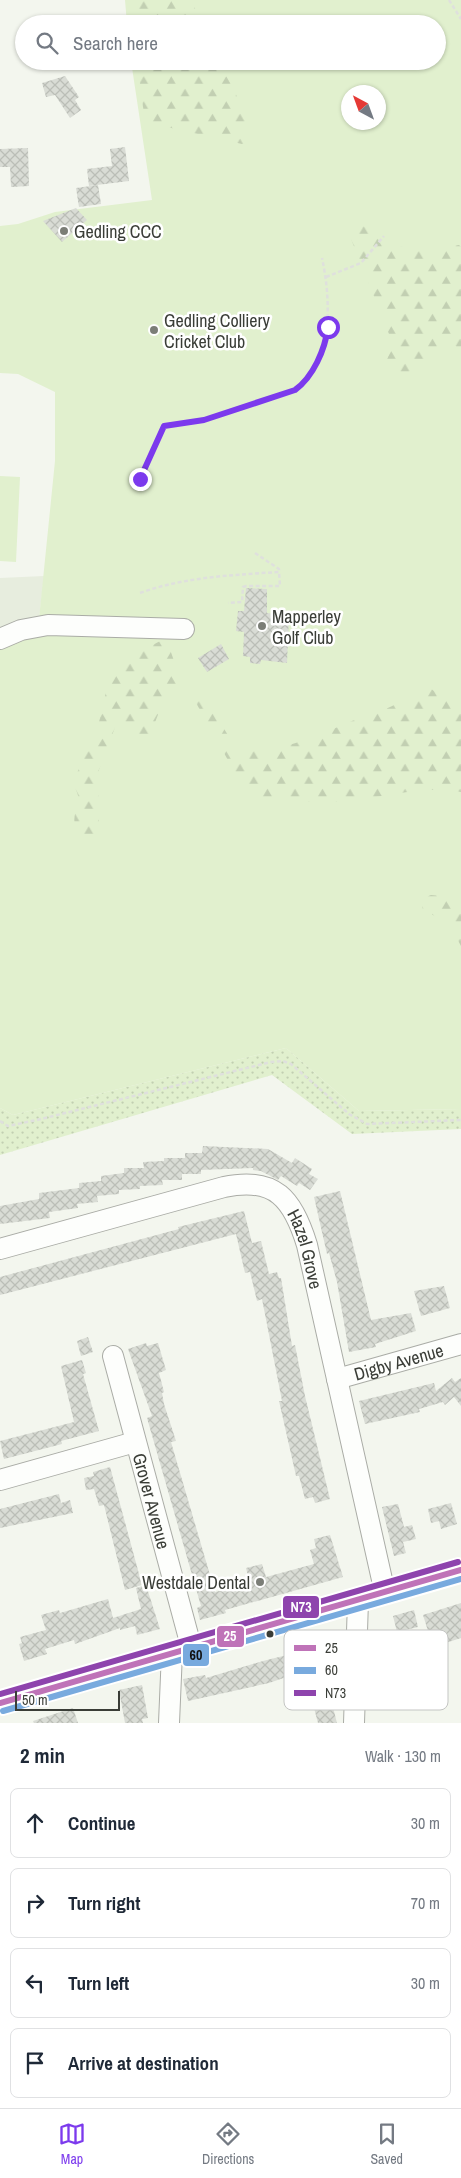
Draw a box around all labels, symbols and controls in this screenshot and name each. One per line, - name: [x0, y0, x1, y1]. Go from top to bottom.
- search box: [15, 15, 446, 70]
- icon: search: [33, 29, 61, 57]
- text: Search here: [73, 30, 158, 56]
- north arrow: [341, 85, 386, 130]
- place label: Gedling CCC: [74, 219, 162, 244]
- marker: Gedling CCC: [58, 225, 70, 237]
- place label: Gedling Colliery Cricket Club: [164, 308, 270, 354]
- route start: [317, 316, 340, 339]
- marker: Gedling Colliery Cricket Club: [148, 324, 160, 336]
- route end: [129, 468, 152, 491]
- place label: Mapperley Golf Club: [272, 604, 342, 650]
- marker: Mapperley Golf Club: [256, 620, 268, 632]
- street label: Hazel Grove: [282, 1205, 329, 1291]
- street label: Digby Avenue: [351, 1337, 446, 1386]
- street label: Grover Avenue: [127, 1450, 177, 1552]
- place label: Westdale Dental: [142, 1570, 250, 1595]
- marker: Westdale Dental: [254, 1576, 266, 1588]
- line badge: N73: [282, 1595, 320, 1619]
- text: N73: [290, 1598, 312, 1616]
- line badge: 25: [216, 1625, 245, 1648]
- text: 25: [224, 1627, 237, 1645]
- unlabelled marker: [265, 1629, 275, 1639]
- legend: [284, 1630, 448, 1710]
- text: 25: [325, 1639, 338, 1657]
- line badge: 60: [182, 1643, 210, 1667]
- text: 60: [190, 1646, 202, 1664]
- text: 60: [325, 1661, 338, 1679]
- text: N73: [325, 1684, 346, 1702]
- scale bar: [15, 1688, 120, 1711]
- text: 50 m: [22, 1691, 48, 1709]
- text: 2 min: [20, 1741, 65, 1770]
- text: Walk · 130 m: [365, 1745, 441, 1767]
- icon: ahead: [21, 1809, 49, 1837]
- text: Continue: [68, 1810, 136, 1836]
- text: 30 m: [411, 1812, 440, 1834]
- icon: right: [21, 1889, 49, 1917]
- text: Turn right: [68, 1890, 140, 1916]
- text: 70 m: [411, 1892, 440, 1914]
- icon: left: [21, 1969, 49, 1997]
- text: Turn left: [68, 1970, 129, 1996]
- text: 30 m: [411, 1972, 440, 1994]
- icon: arrive: [21, 2049, 49, 2077]
- text: Arrive at destination: [68, 2050, 219, 2076]
- tab: Map: [58, 2120, 86, 2168]
- tab: Directions: [202, 2120, 254, 2168]
- tab: Saved: [370, 2120, 403, 2168]

